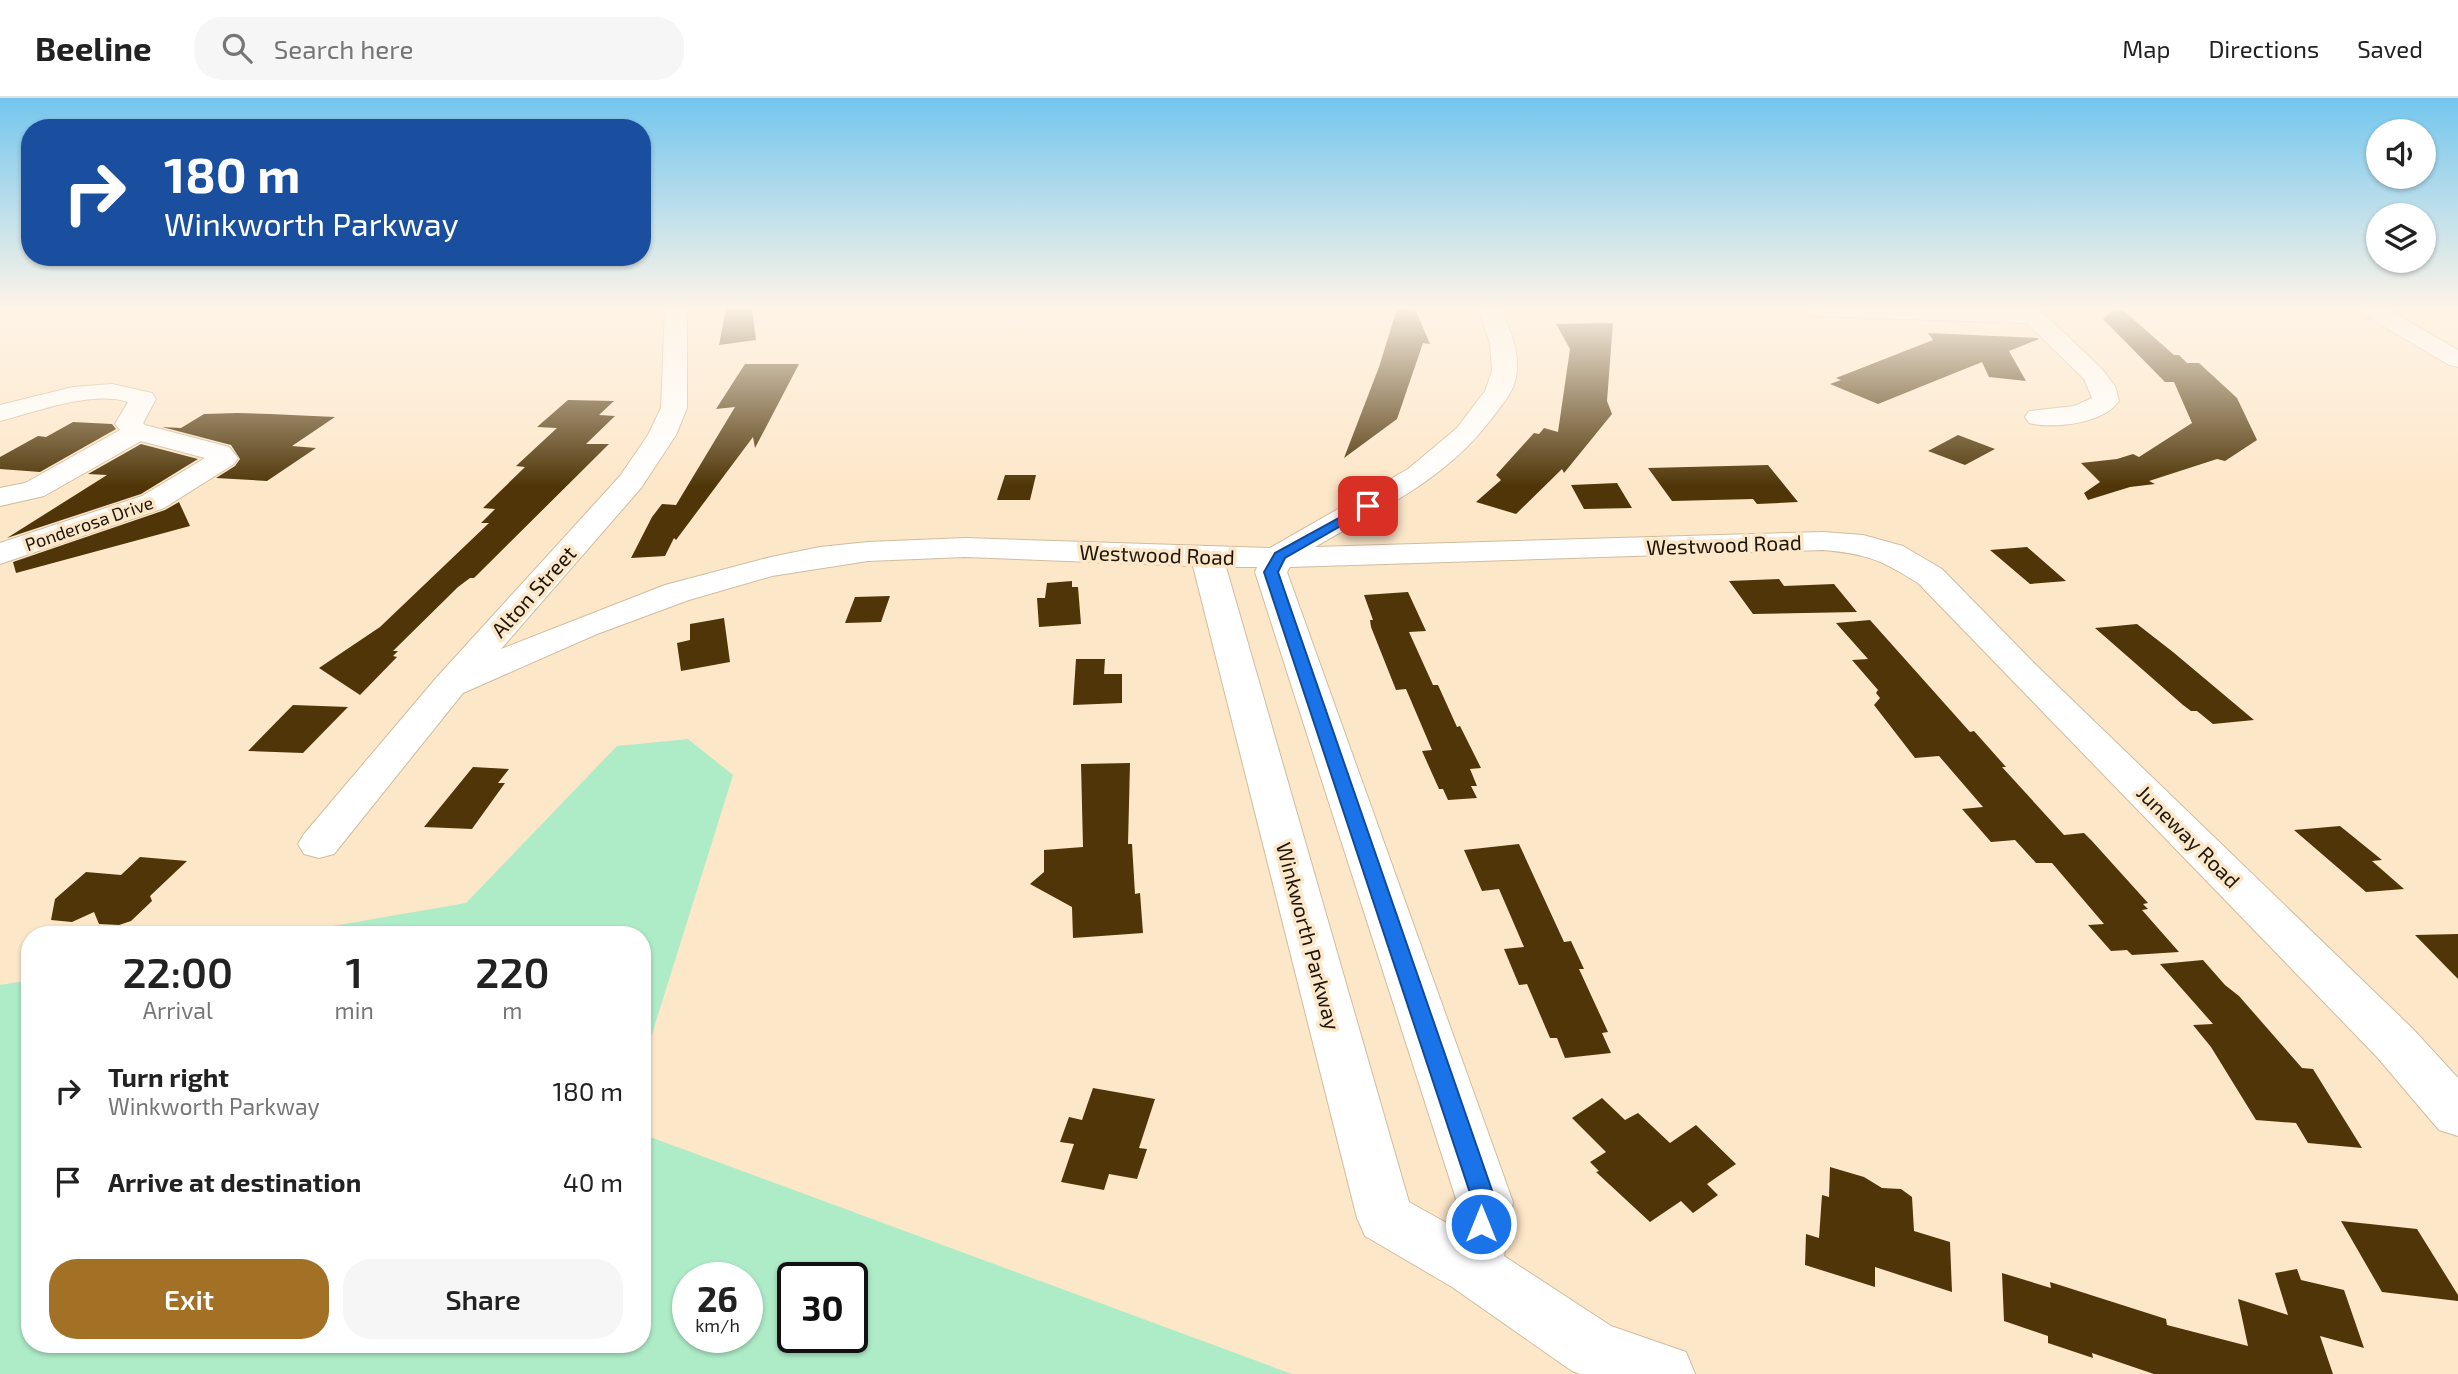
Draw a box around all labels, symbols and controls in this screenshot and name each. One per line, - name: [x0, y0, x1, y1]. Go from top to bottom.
- search box: [194, 17, 684, 80]
- text: Beeline: [35, 28, 152, 68]
- icon: search: [218, 29, 256, 67]
- text: Search here: [274, 33, 413, 64]
- text: Map: [2122, 34, 2170, 63]
- text: Directions: [2208, 34, 2319, 63]
- text: Saved: [2357, 34, 2423, 63]
- map controls: [2366, 119, 2436, 273]
- button: sound: [2366, 119, 2436, 189]
- text: 180 m: [164, 144, 300, 203]
- icon: right: [49, 147, 140, 238]
- button: layers: [2366, 203, 2436, 273]
- text: Winkworth Parkway: [164, 204, 459, 242]
- pin: [1338, 476, 1398, 536]
- icon: arrive: [1349, 487, 1387, 525]
- street label: Ponderosa Drive: [22, 491, 156, 555]
- street label: Westwood Road: [1646, 529, 1802, 559]
- street label: Westwood Road: [1079, 539, 1235, 569]
- street label: Alton Street: [485, 540, 581, 642]
- street label: Juneway Road: [2132, 779, 2246, 893]
- street label: Winkworth Parkway: [1272, 839, 1346, 1033]
- text: 22:00: [123, 946, 233, 996]
- text: 1: [345, 946, 363, 996]
- text: 220: [475, 946, 549, 996]
- text: Arrival: [143, 996, 213, 1024]
- text: min: [335, 996, 374, 1024]
- text: m: [502, 996, 522, 1024]
- text: Turn right: [108, 1061, 229, 1092]
- icon: right: [49, 1072, 87, 1110]
- text: 180 m: [553, 1075, 623, 1106]
- text: Winkworth Parkway: [108, 1092, 320, 1120]
- icon: arrive: [49, 1163, 87, 1201]
- text: Arrive at destination: [108, 1166, 361, 1197]
- text: 40 m: [563, 1166, 623, 1197]
- position arrow: [1444, 1187, 1518, 1261]
- button: Exit: [49, 1259, 329, 1339]
- button: Share: [343, 1259, 623, 1339]
- speed limit sign: 30: [777, 1262, 868, 1353]
- text: 26: [697, 1277, 738, 1319]
- text: km/h: [695, 1314, 740, 1336]

